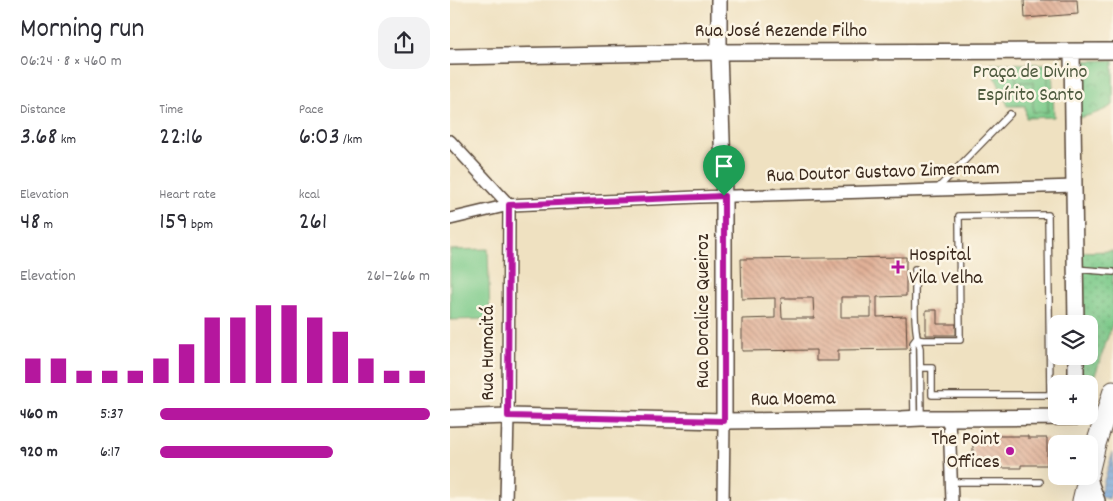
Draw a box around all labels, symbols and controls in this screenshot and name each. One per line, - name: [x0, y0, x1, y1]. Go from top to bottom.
- text: Morning run: [20, 11, 144, 51]
- button: share: [378, 17, 430, 69]
- street label: Rua José Rezende Filho: [695, 18, 867, 46]
- text: 06:24 · 8 × 460 m: [20, 50, 122, 73]
- park label: Praça de Divino Espírito Santo: [973, 59, 1087, 110]
- text: Distance: [20, 100, 66, 120]
- text: Time: [159, 100, 183, 120]
- text: Pace: [299, 100, 323, 120]
- text: 3.68: [20, 120, 58, 156]
- text: 22:16: [159, 120, 203, 156]
- text: 6:03: [299, 120, 340, 156]
- text: km: [58, 130, 76, 150]
- text: /km: [340, 130, 362, 150]
- pin: [703, 145, 745, 196]
- icon: arrive: [710, 152, 738, 180]
- street label: Rua Doutor Gustavo Zimermam: [766, 155, 1000, 191]
- text: Elevation: [20, 185, 69, 205]
- text: Heart rate: [159, 185, 216, 205]
- text: kcal: [299, 185, 320, 205]
- text: 48: [20, 205, 40, 241]
- text: 159: [159, 205, 188, 241]
- text: 261: [299, 205, 327, 241]
- text: m: [40, 215, 53, 235]
- text: bpm: [188, 215, 213, 235]
- street label: Rua Doralice Queiroz: [690, 233, 718, 388]
- place label: Hospital Vila Velha: [909, 242, 983, 293]
- marker: Hospital Vila Velha: [891, 260, 905, 274]
- text: Elevation: [20, 265, 76, 288]
- text: 261–266 m: [366, 265, 430, 288]
- street label: Rua Humaitá: [475, 305, 503, 401]
- map controls: [1048, 315, 1098, 485]
- button: layers: [1048, 315, 1098, 365]
- button: +: [1048, 375, 1098, 425]
- street label: Rua Moema: [750, 385, 836, 415]
- text: 460 m: [20, 403, 58, 426]
- text: 5:37: [100, 403, 123, 426]
- place label: The Point Offices: [931, 426, 1000, 477]
- button: −: [1048, 435, 1098, 485]
- text: 920 m: [20, 441, 58, 464]
- text: 6:17: [100, 441, 120, 464]
- marker: The Point Offices: [1004, 445, 1016, 457]

